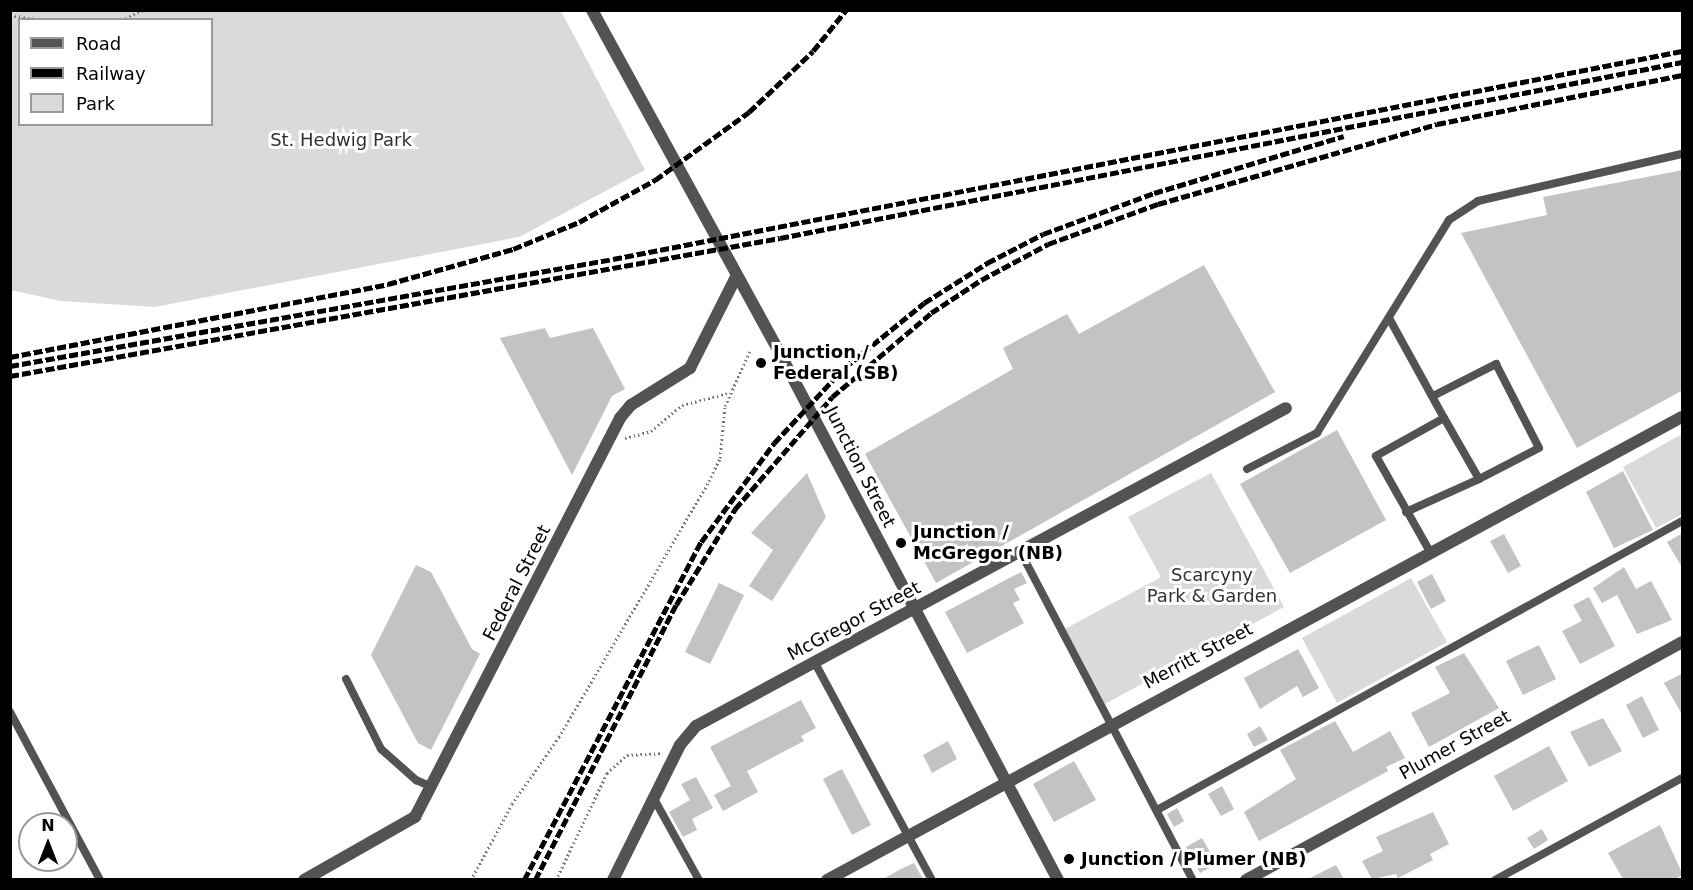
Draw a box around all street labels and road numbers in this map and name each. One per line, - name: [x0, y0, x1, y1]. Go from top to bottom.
- street label: Junction Street: [820, 403, 900, 531]
- street label: Federal Street: [479, 522, 555, 644]
- street label: McGregor Street: [784, 577, 924, 665]
- street label: Merritt Street: [1140, 618, 1256, 694]
- street label: Plumer Street: [1396, 706, 1514, 784]

